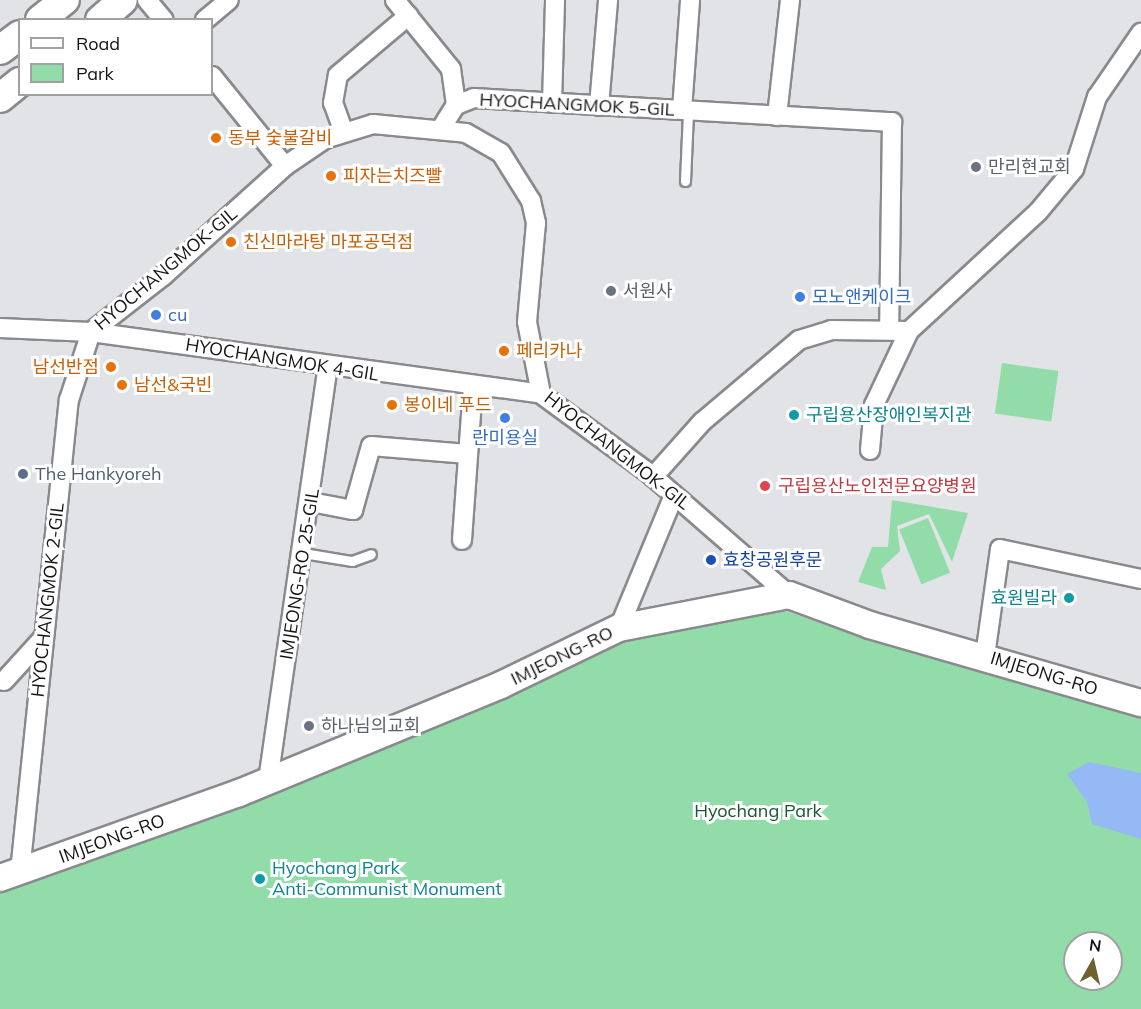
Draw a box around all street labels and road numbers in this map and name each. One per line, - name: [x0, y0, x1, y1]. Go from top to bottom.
- street label: HYOCHANGMOK 5-GIL: [479, 89, 675, 121]
- street label: HYOCHANGMOK-GIL: [90, 203, 242, 335]
- street label: HYOCHANGMOK 4-GIL: [184, 334, 380, 386]
- street label: HYOCHANGMOK-GIL: [540, 387, 694, 515]
- street label: IMJEONG-RO 25-GIL: [276, 487, 324, 661]
- street label: HYOCHANGMOK 2-GIL: [27, 502, 69, 698]
- street label: IMJEONG-RO: [507, 622, 617, 690]
- street label: IMJEONG-RO: [988, 647, 1100, 701]
- street label: IMJEONG-RO: [56, 810, 168, 868]

